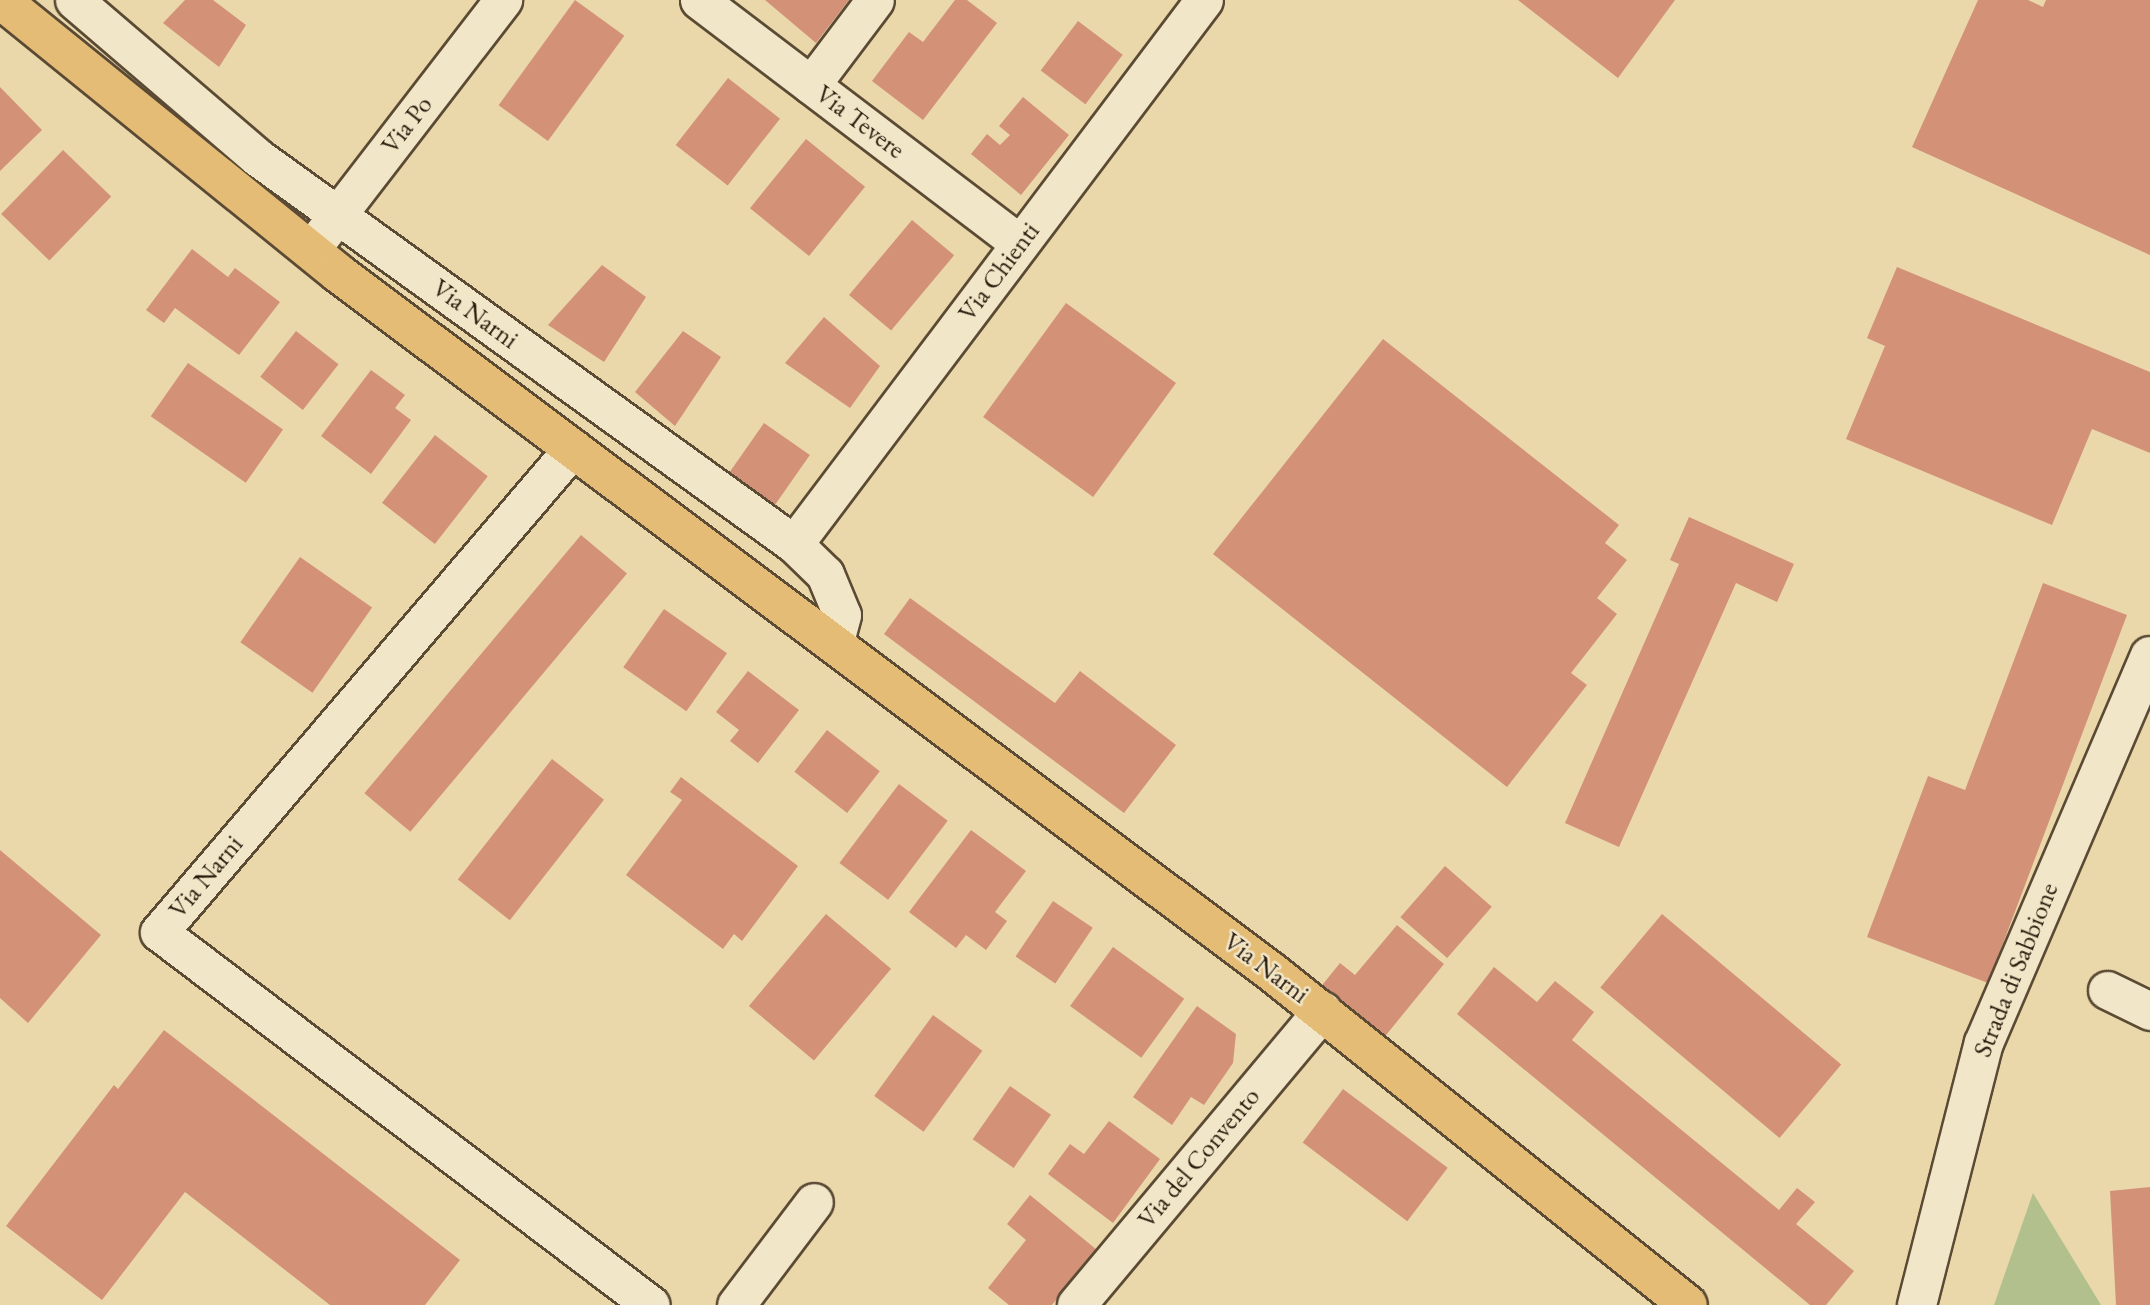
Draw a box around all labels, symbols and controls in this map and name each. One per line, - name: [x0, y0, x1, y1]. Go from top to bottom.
- street label: Via Tevere: [809, 78, 911, 166]
- street label: Via Po: [375, 90, 439, 160]
- street label: Via Chienti: [952, 216, 1046, 328]
- street label: Via Narni: [426, 272, 524, 356]
- street label: Via Narni: [162, 829, 250, 925]
- street label: Strada di Sabbione: [1967, 878, 2065, 1062]
- street label: Via Narni: [1217, 926, 1315, 1010]
- street label: Via del Convento: [1131, 1081, 1267, 1235]

